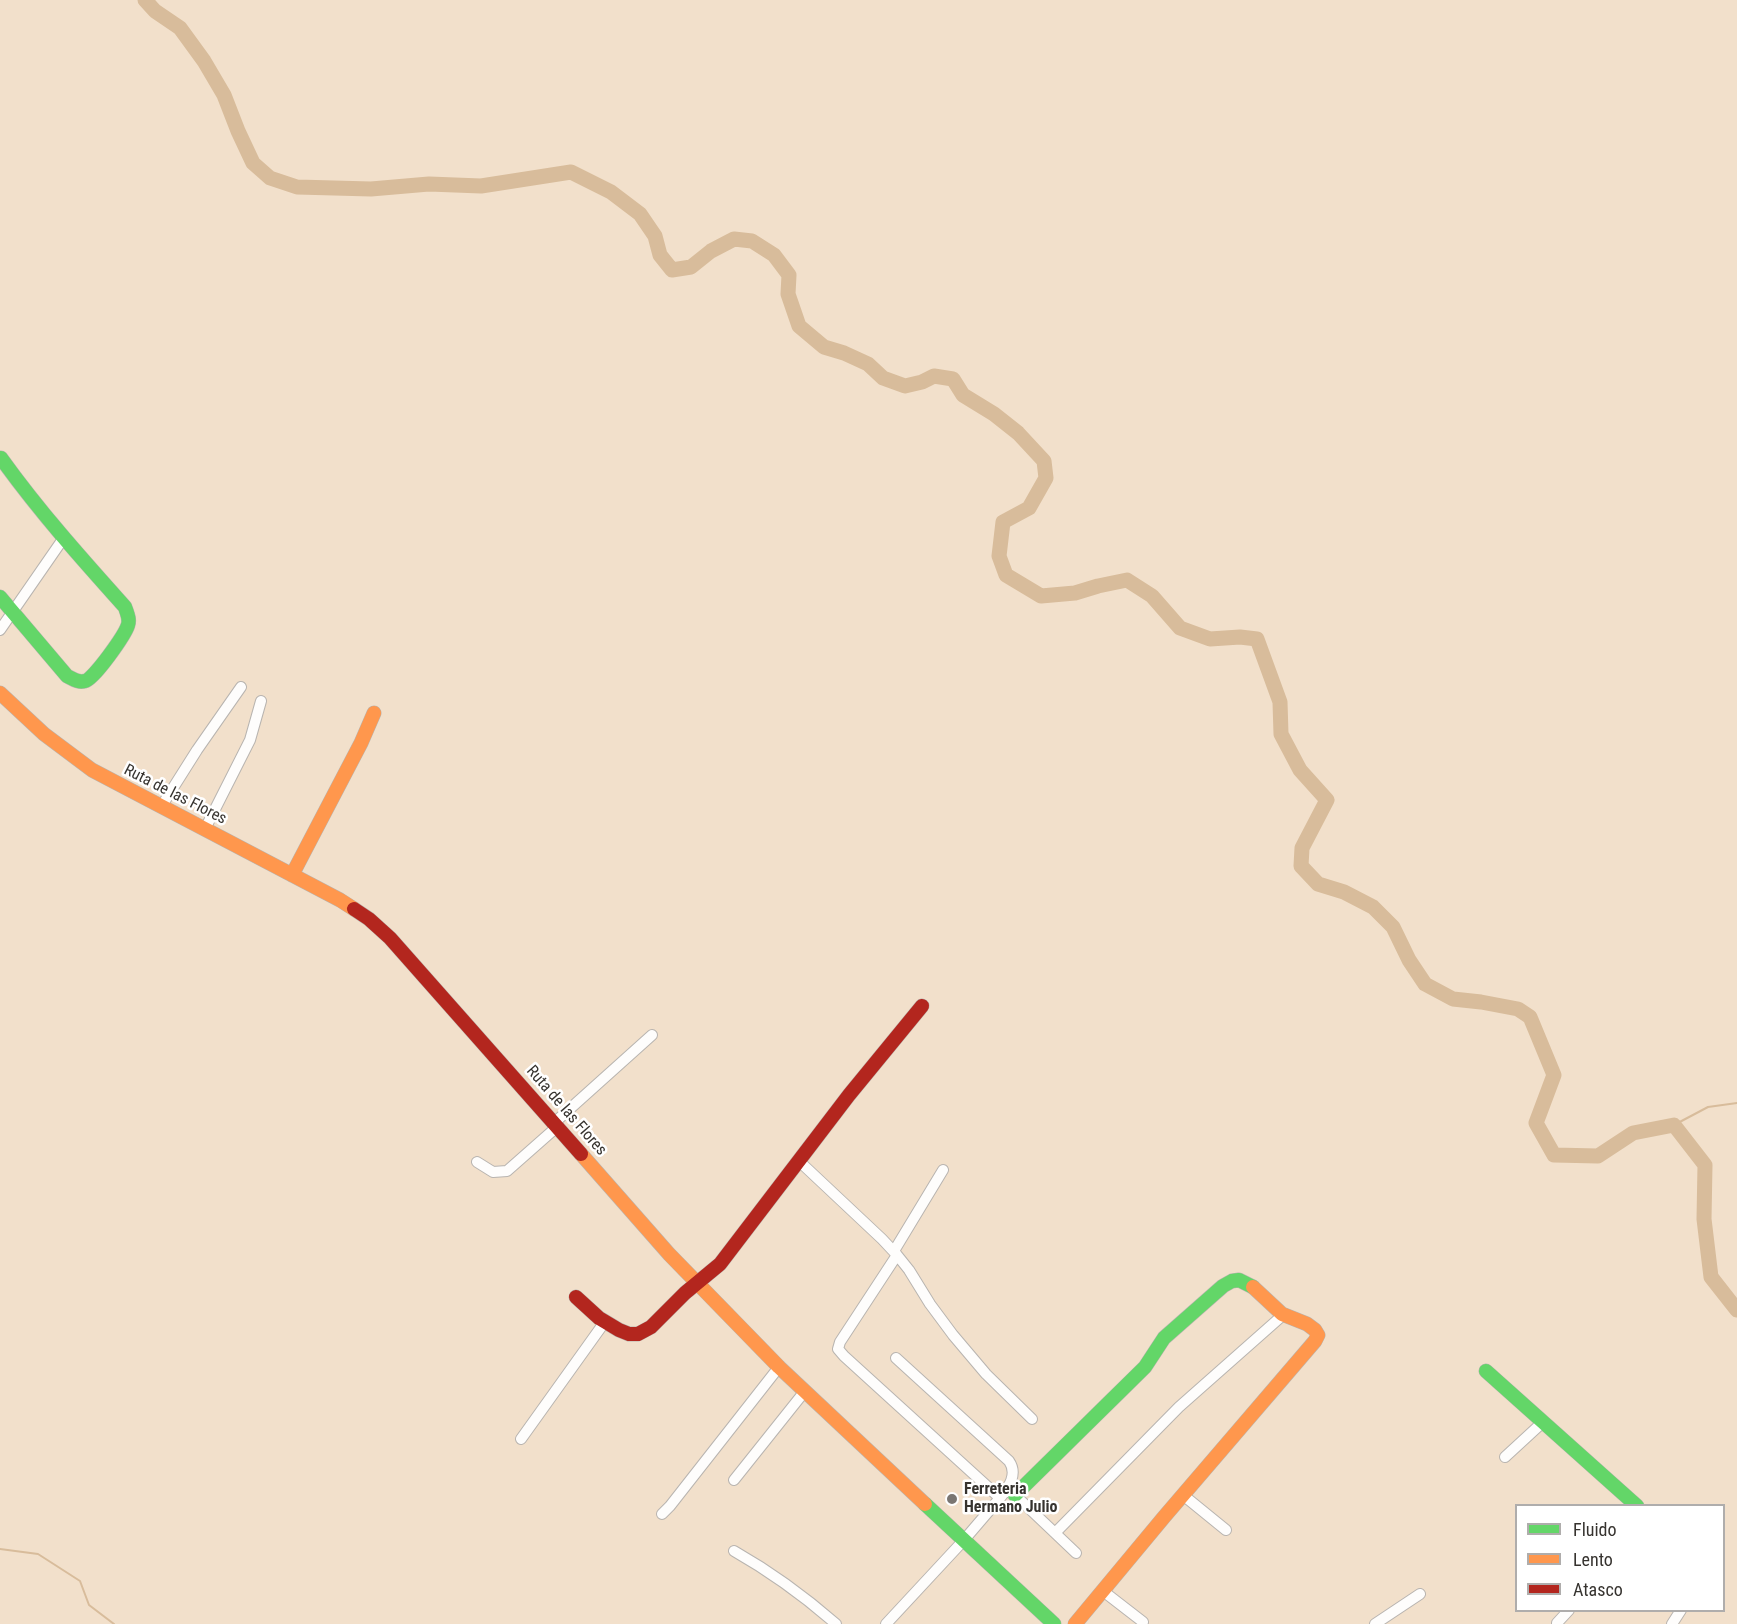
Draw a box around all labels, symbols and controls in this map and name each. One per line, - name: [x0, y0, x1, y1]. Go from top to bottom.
- street label: Ruta de las Flores: [120, 761, 230, 829]
- street label: Ruta de las Flores: [522, 1062, 610, 1160]
- place label: Ferreteria Hermano Julio: [964, 1480, 1057, 1518]
- marker: Ferreteria Hermano Julio: [945, 1492, 959, 1506]
- legend: [1515, 1504, 1725, 1612]
- text: Fluido: [1573, 1519, 1617, 1540]
- text: Lento: [1573, 1549, 1613, 1570]
- text: Atasco: [1573, 1579, 1623, 1600]

